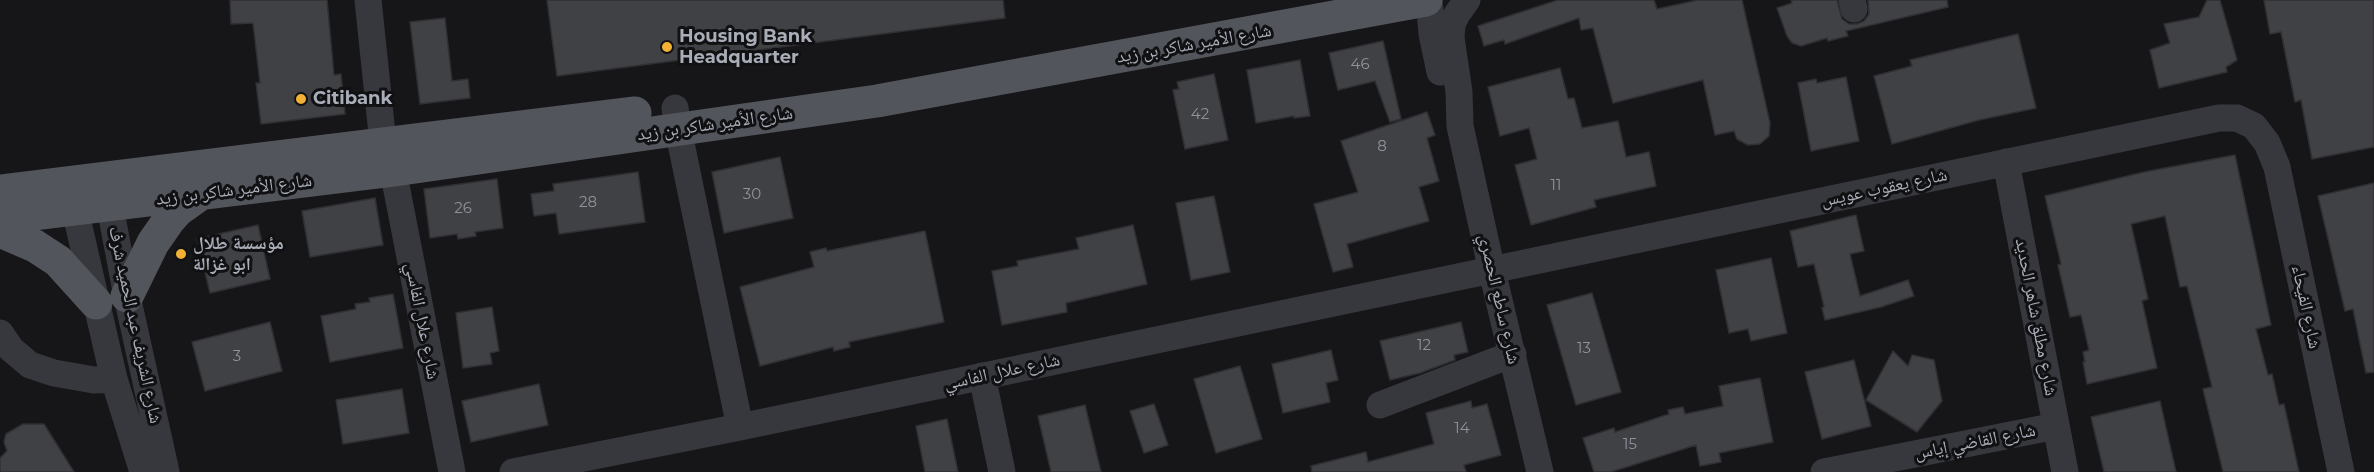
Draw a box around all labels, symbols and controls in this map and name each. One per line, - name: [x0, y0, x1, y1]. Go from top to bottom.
- street label: شارع الأمير شاكر بن زيد: [1115, 20, 1273, 68]
- place label: Housing Bank Headquarter: [679, 26, 812, 68]
- marker: Housing Bank Headquarter: [660, 40, 674, 54]
- house number: 46: [1350, 56, 1370, 74]
- place label: Citibank: [313, 88, 392, 110]
- marker: Citibank: [294, 92, 308, 106]
- street label: شارع الأمير شاكر بن زيد: [636, 102, 794, 146]
- house number: 42: [1191, 106, 1209, 124]
- house number: 8: [1377, 138, 1387, 156]
- street label: شارع يعقوب عويس: [1819, 164, 1949, 212]
- street label: شارع الأمير شاكر بن زيد: [155, 170, 313, 210]
- house number: 11: [1551, 177, 1561, 195]
- house number: 30: [743, 186, 761, 204]
- house number: 28: [579, 194, 597, 212]
- house number: 26: [454, 200, 472, 218]
- street label: شارع الشريف عبد الحميد شرف: [104, 224, 166, 426]
- street label: شارع ساطع الحصري: [1474, 232, 1524, 366]
- place label: مؤسسة طلال ابو غزالة: [193, 233, 284, 276]
- street label: شارع مطلق شاهر الحديد: [2010, 236, 2062, 398]
- marker: مؤسسة طلال ابو غزالة: [174, 247, 188, 261]
- street label: شارع علال الفاسي: [400, 261, 444, 381]
- street label: شارع الفيحاء: [2287, 263, 2325, 351]
- house number: 12: [1417, 337, 1431, 355]
- house number: 13: [1577, 340, 1591, 358]
- house number: 3: [233, 348, 241, 366]
- street label: شارع علال الفاسي: [942, 349, 1062, 395]
- house number: 14: [1454, 420, 1470, 438]
- street label: شارع القاضي إياس: [1913, 420, 2037, 464]
- house number: 15: [1623, 436, 1637, 454]

